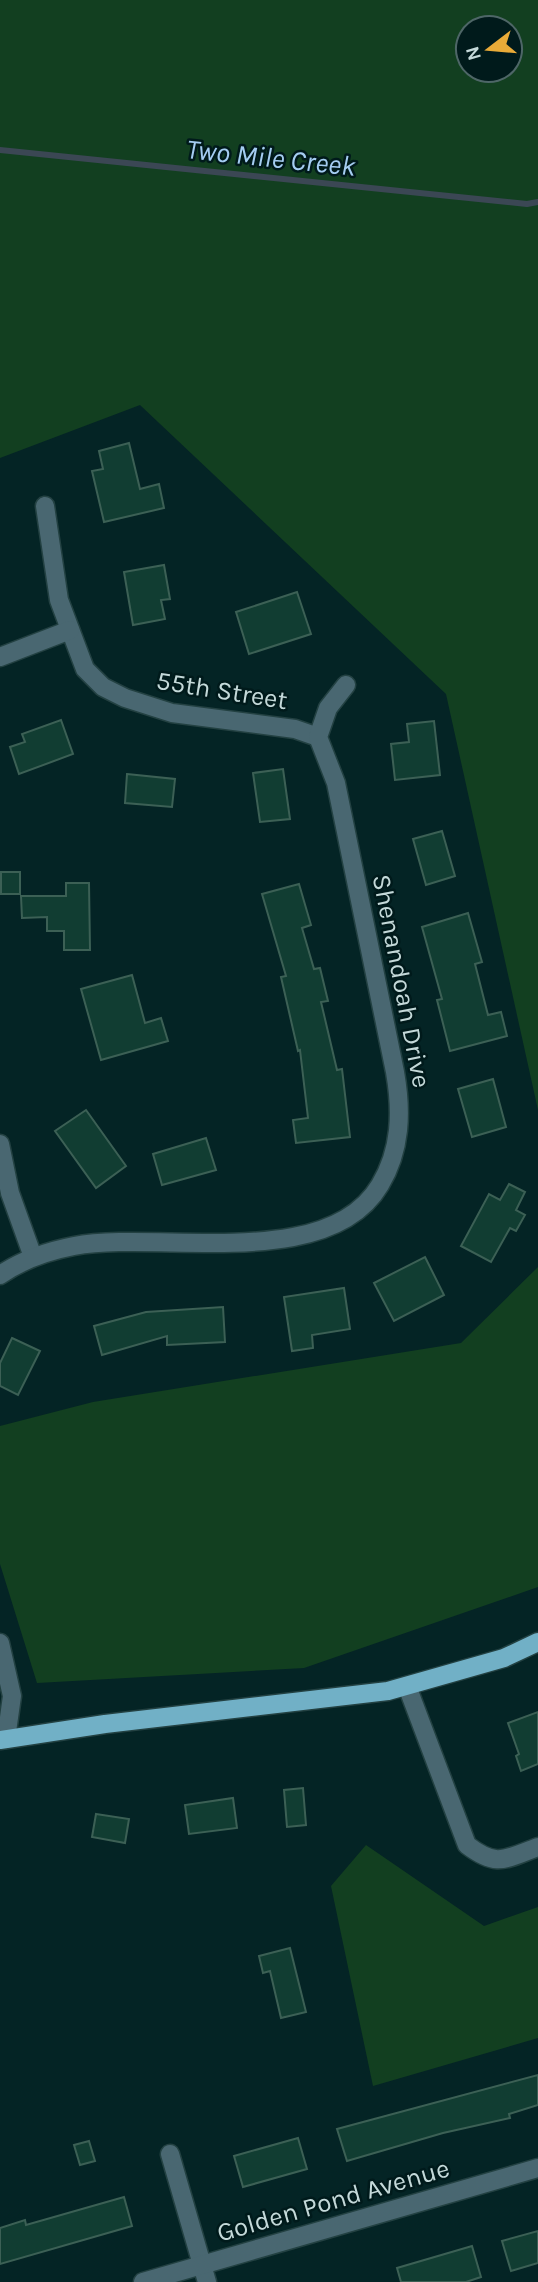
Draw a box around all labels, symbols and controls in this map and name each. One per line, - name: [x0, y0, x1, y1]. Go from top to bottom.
- north arrow: [454, 14, 524, 84]
- text: N: [461, 44, 486, 63]
- water label: Two Mile Creek: [185, 132, 358, 183]
- street label: 55th Street: [154, 665, 290, 716]
- street label: Shenandoah Drive: [366, 872, 437, 1091]
- street label: Golden Pond Avenue: [213, 2152, 453, 2248]

